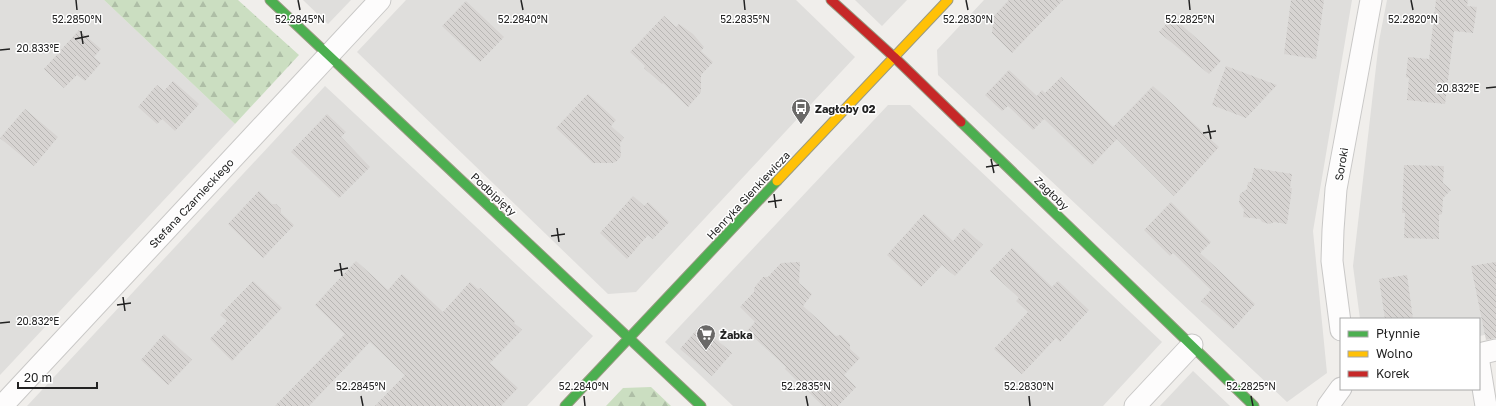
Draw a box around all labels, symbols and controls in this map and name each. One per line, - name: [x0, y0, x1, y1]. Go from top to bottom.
- text: 52.2850°N: [52, 13, 102, 25]
- text: 52.2845°N: [275, 13, 325, 25]
- text: 52.2840°N: [498, 13, 548, 25]
- text: 52.2835°N: [720, 13, 770, 25]
- text: 52.2830°N: [943, 13, 993, 25]
- text: 52.2825°N: [1165, 13, 1215, 25]
- text: 52.2820°N: [1388, 13, 1438, 25]
- text: 20.833°E: [17, 42, 59, 54]
- text: 20.832°E: [1437, 82, 1479, 94]
- bus stop icon: Zagłoby 02: [790, 97, 812, 125]
- place label: Zagłoby 02: [815, 102, 876, 115]
- street label: Soroki: [1332, 146, 1350, 182]
- street label: Henryka Sienkiewicza: [704, 148, 792, 242]
- street label: Stefana Czarnieckiego: [146, 155, 236, 250]
- street label: Podbipięty: [469, 170, 519, 218]
- street label: Zagłoby: [1032, 174, 1072, 212]
- text: 20.832°E: [17, 315, 59, 327]
- legend: [1340, 318, 1480, 390]
- supermarket icon: Żabka: [695, 323, 717, 351]
- text: Płynnie: [1376, 326, 1420, 341]
- place label: Żabka: [720, 328, 753, 341]
- text: Wolno: [1376, 346, 1413, 361]
- scale bar: [18, 364, 97, 390]
- text: Korek: [1376, 366, 1410, 381]
- text: 20 m: [24, 370, 52, 385]
- text: 52.2845°N: [336, 380, 386, 392]
- text: 52.2840°N: [559, 380, 609, 392]
- text: 52.2835°N: [781, 380, 831, 392]
- text: 52.2830°N: [1004, 380, 1054, 392]
- text: 52.2825°N: [1226, 380, 1276, 392]

